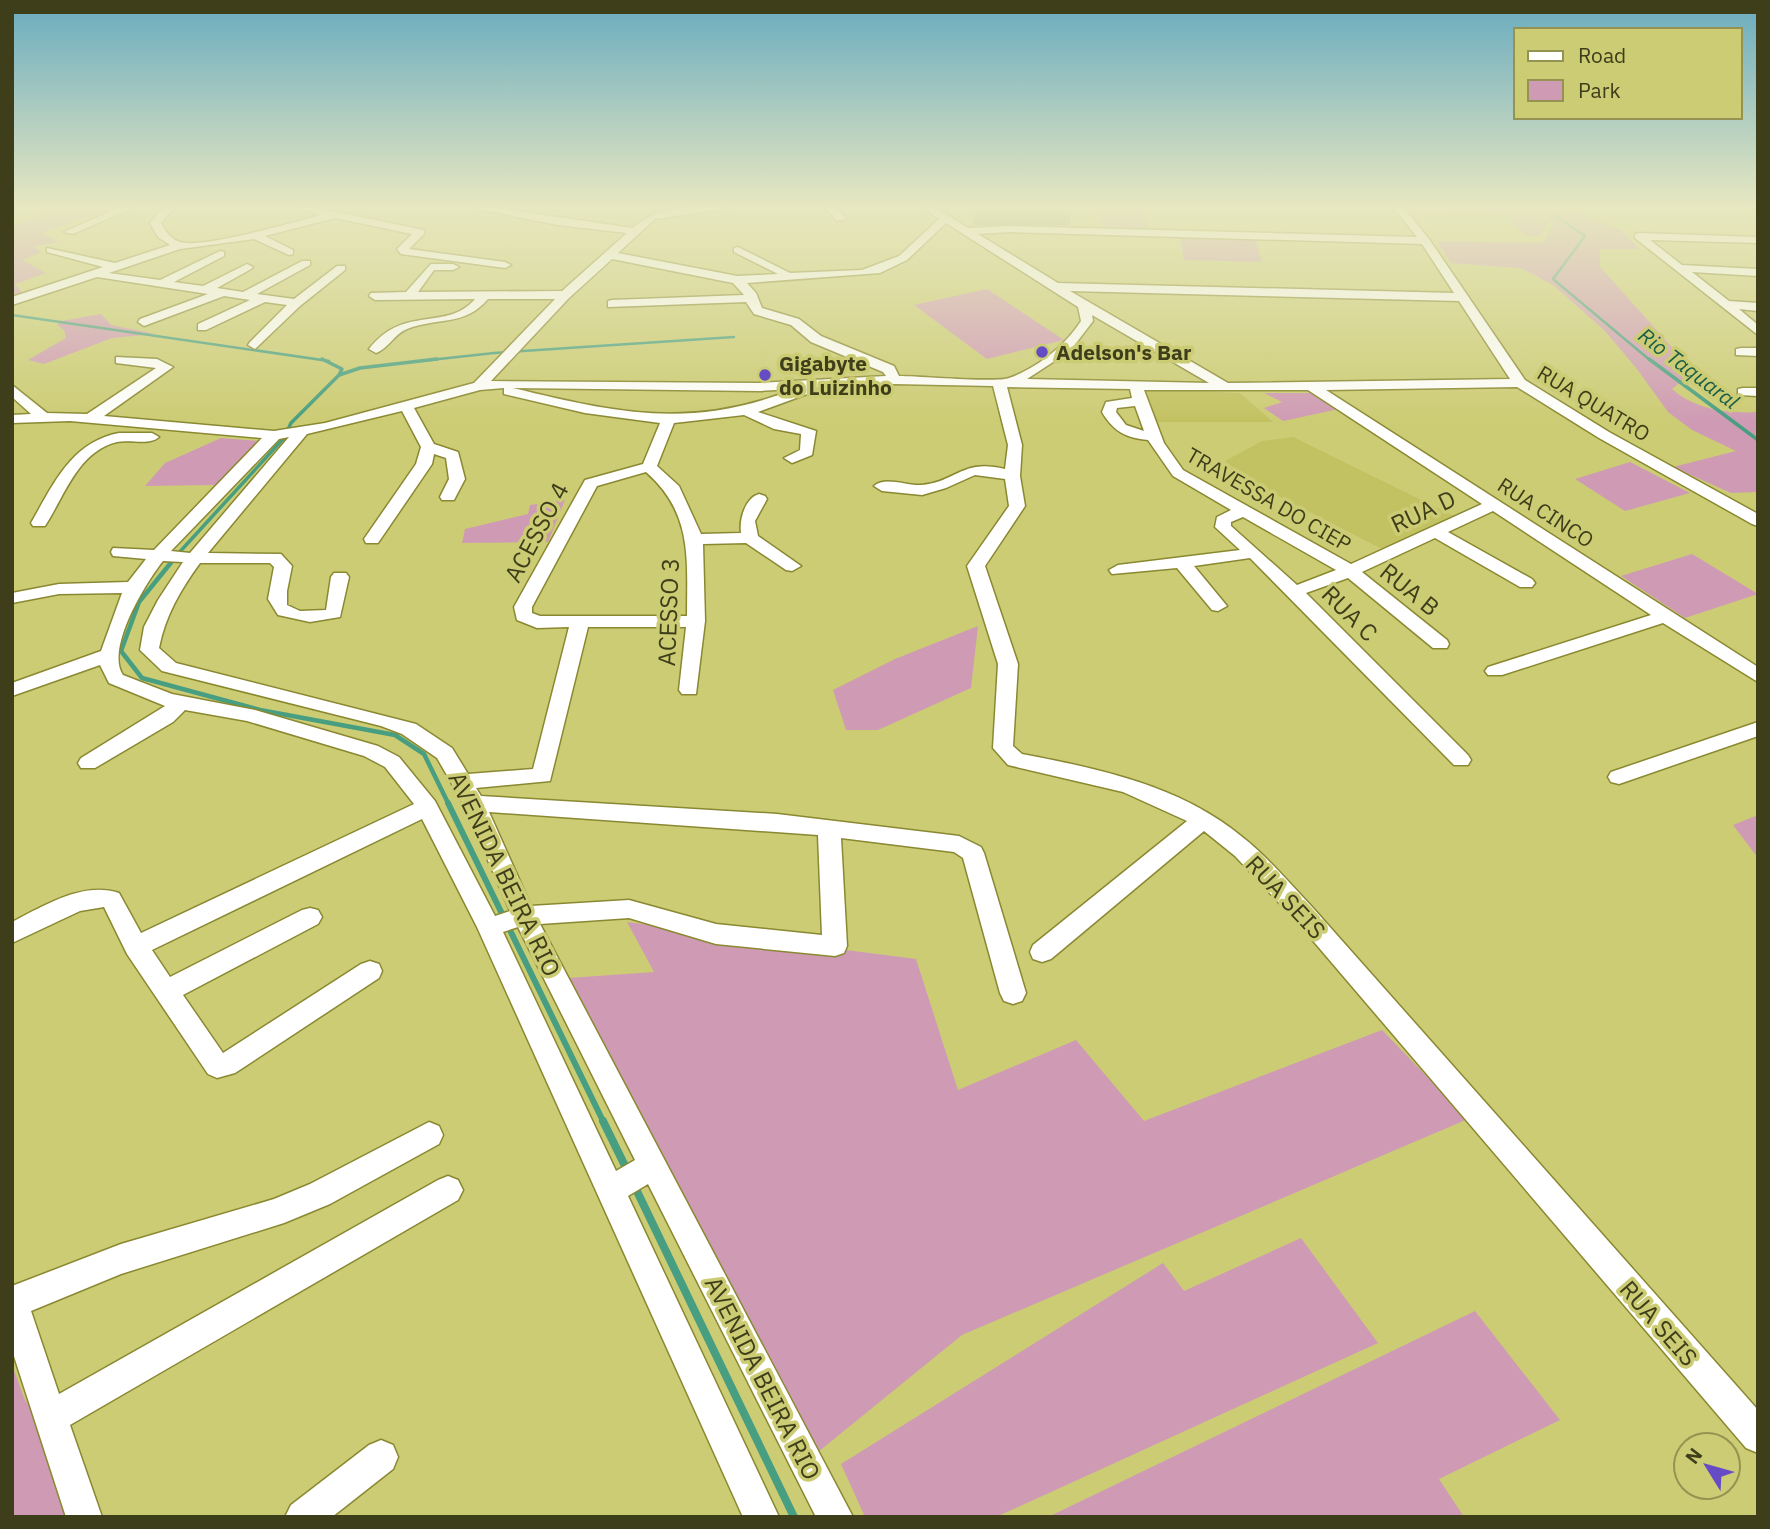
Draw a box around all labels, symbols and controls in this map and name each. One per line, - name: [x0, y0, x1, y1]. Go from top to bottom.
- legend: [1514, 28, 1742, 119]
- text: Road: [1578, 41, 1626, 69]
- text: Park: [1578, 76, 1621, 104]
- water label: Rio Taquaral: [1633, 321, 1745, 415]
- place label: Adelson's Bar: [1056, 338, 1192, 366]
- marker: Adelson's Bar: [1034, 344, 1050, 360]
- place label: Gigabyte do Luizinho: [779, 349, 892, 401]
- street label: RUA QUATRO: [1533, 358, 1655, 448]
- marker: Gigabyte do Luizinho: [757, 367, 773, 383]
- street label: TRAVESSA DO CIEP: [1181, 440, 1357, 558]
- street label: RUA CINCO: [1492, 470, 1600, 554]
- street label: ACESSO 4: [496, 477, 576, 587]
- street label: RUA D: [1385, 482, 1461, 540]
- street label: RUA B: [1374, 555, 1446, 623]
- street label: ACESSO 3: [650, 557, 686, 667]
- street label: RUA C: [1315, 578, 1385, 648]
- street label: AVENIDA BEIRA RIO: [442, 766, 568, 982]
- street label: RUA SEIS: [1239, 848, 1333, 946]
- street label: AVENIDA BEIRA RIO: [698, 1271, 828, 1485]
- street label: RUA SEIS: [1613, 1273, 1705, 1373]
- north arrow: [1672, 1431, 1742, 1501]
- text: N: [1680, 1443, 1707, 1468]

